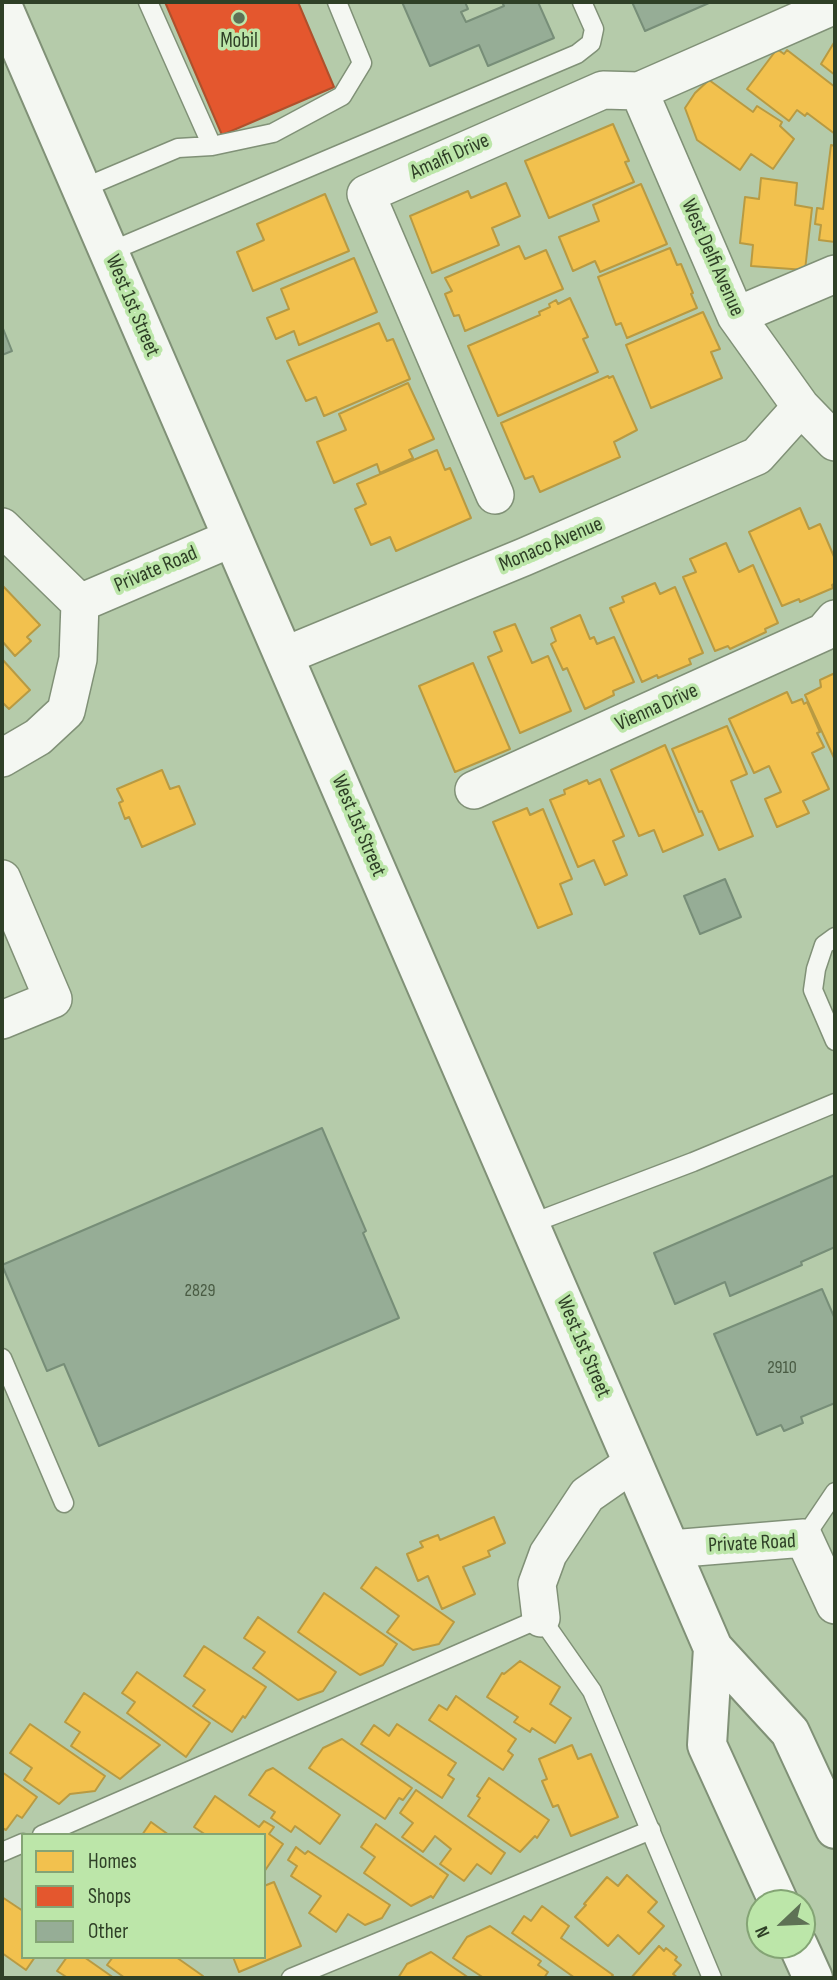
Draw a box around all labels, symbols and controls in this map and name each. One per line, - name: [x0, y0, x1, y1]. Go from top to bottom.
- marker: Mobil: [231, 10, 247, 26]
- place label: Mobil: [220, 29, 258, 55]
- street label: Amalfi Drive: [406, 128, 494, 186]
- street label: West Delfi Avenue: [675, 196, 749, 320]
- street label: West 1st Street: [99, 251, 165, 361]
- street label: Monaco Avenue: [495, 512, 607, 578]
- street label: Private Road: [111, 541, 201, 599]
- street label: Vienna Drive: [612, 679, 702, 737]
- street label: West 1st Street: [325, 771, 391, 881]
- house number: 2829: [185, 1280, 215, 1302]
- street label: West 1st Street: [550, 1292, 616, 1402]
- house number: 2910: [767, 1357, 797, 1379]
- street label: Private Road: [708, 1529, 796, 1559]
- legend: [21, 1833, 266, 1959]
- text: Homes: [88, 1849, 137, 1874]
- text: Shops: [88, 1884, 131, 1909]
- north arrow: [746, 1889, 816, 1959]
- text: Other: [88, 1919, 128, 1944]
- text: N: [750, 1922, 776, 1941]

